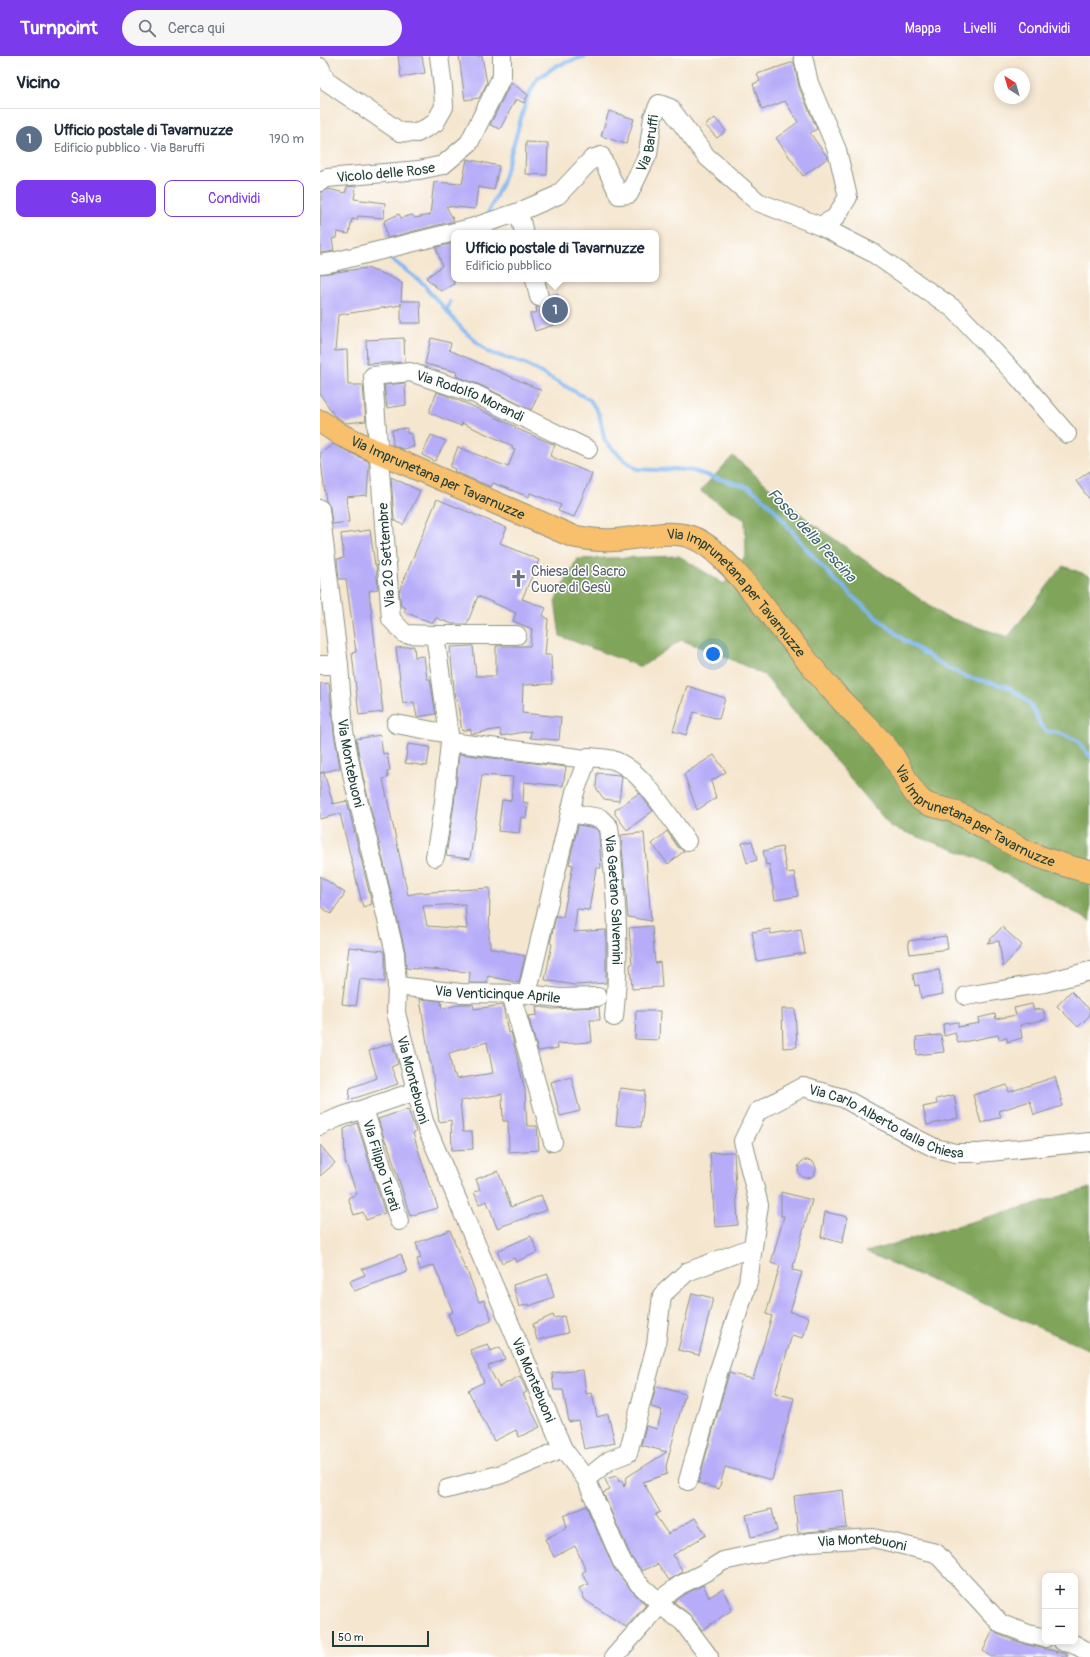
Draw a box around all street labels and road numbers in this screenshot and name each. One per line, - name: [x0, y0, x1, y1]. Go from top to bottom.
- street label: Via Baruffi: [633, 113, 662, 175]
- street label: Vicolo delle Rose: [336, 159, 437, 186]
- street label: Via Rodolfo Morandi: [414, 367, 527, 426]
- street label: Via Imprunetana per Tavarnuzze: [348, 432, 528, 524]
- street label: Via 20 Settembre: [374, 502, 399, 608]
- street label: Via Imprunetana per Tavarnuzze: [666, 526, 809, 661]
- street label: Via Montebuoni: [334, 718, 368, 810]
- street label: Via Imprunetana per Tavarnuzze: [891, 762, 1057, 871]
- street label: Via Gaetano Salvemini: [601, 834, 625, 965]
- street label: Via Venticinque Aprile: [434, 982, 561, 1007]
- street label: Via Montebuoni: [393, 1034, 432, 1127]
- street label: Via Carlo Alberto dalla Chiesa: [807, 1081, 964, 1162]
- street label: Via Filippo Turati: [359, 1118, 404, 1214]
- street label: Via Montebuoni: [508, 1335, 559, 1425]
- street label: Via Montebuoni: [817, 1530, 909, 1555]

